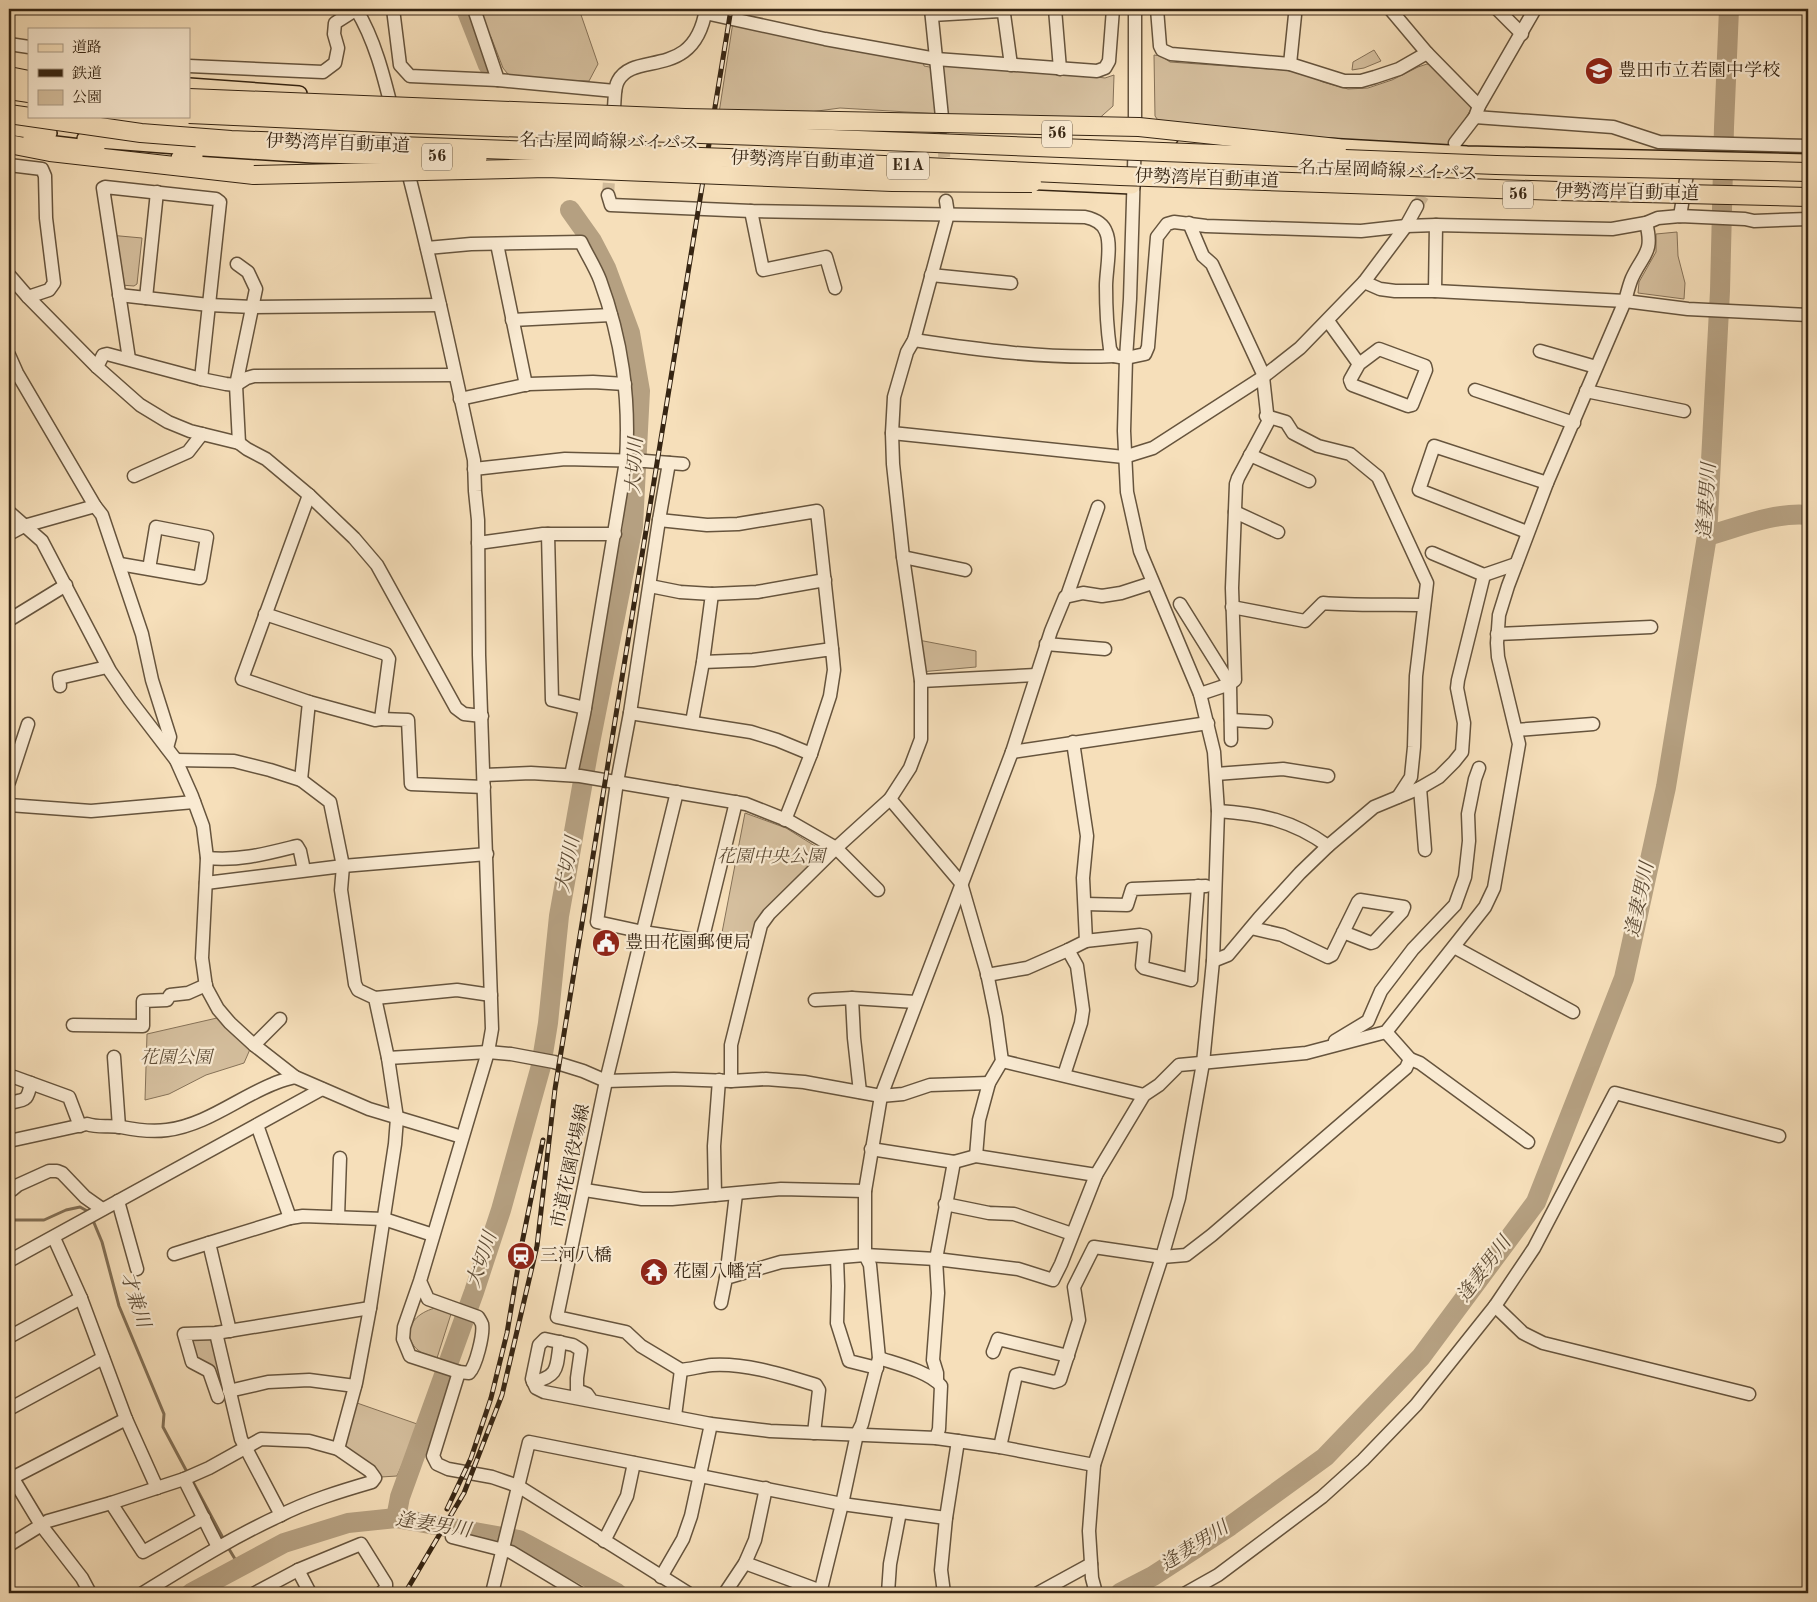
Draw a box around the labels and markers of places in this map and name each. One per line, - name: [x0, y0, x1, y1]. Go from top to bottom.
- school or university icon: 豊田市立若園中学校: [1584, 56, 1614, 86]
- place label: 豊田市立若園中学校: [1618, 60, 1780, 80]
- public building icon: 豊田花園郵便局: [591, 928, 621, 958]
- place label: 豊田花園郵便局: [625, 932, 751, 952]
- station icon: 三河八橋: [506, 1241, 536, 1271]
- place label: 三河八橋: [540, 1245, 612, 1265]
- temple icon: 花園八幡宮: [639, 1257, 669, 1287]
- place label: 花園八幡宮: [673, 1261, 763, 1281]

